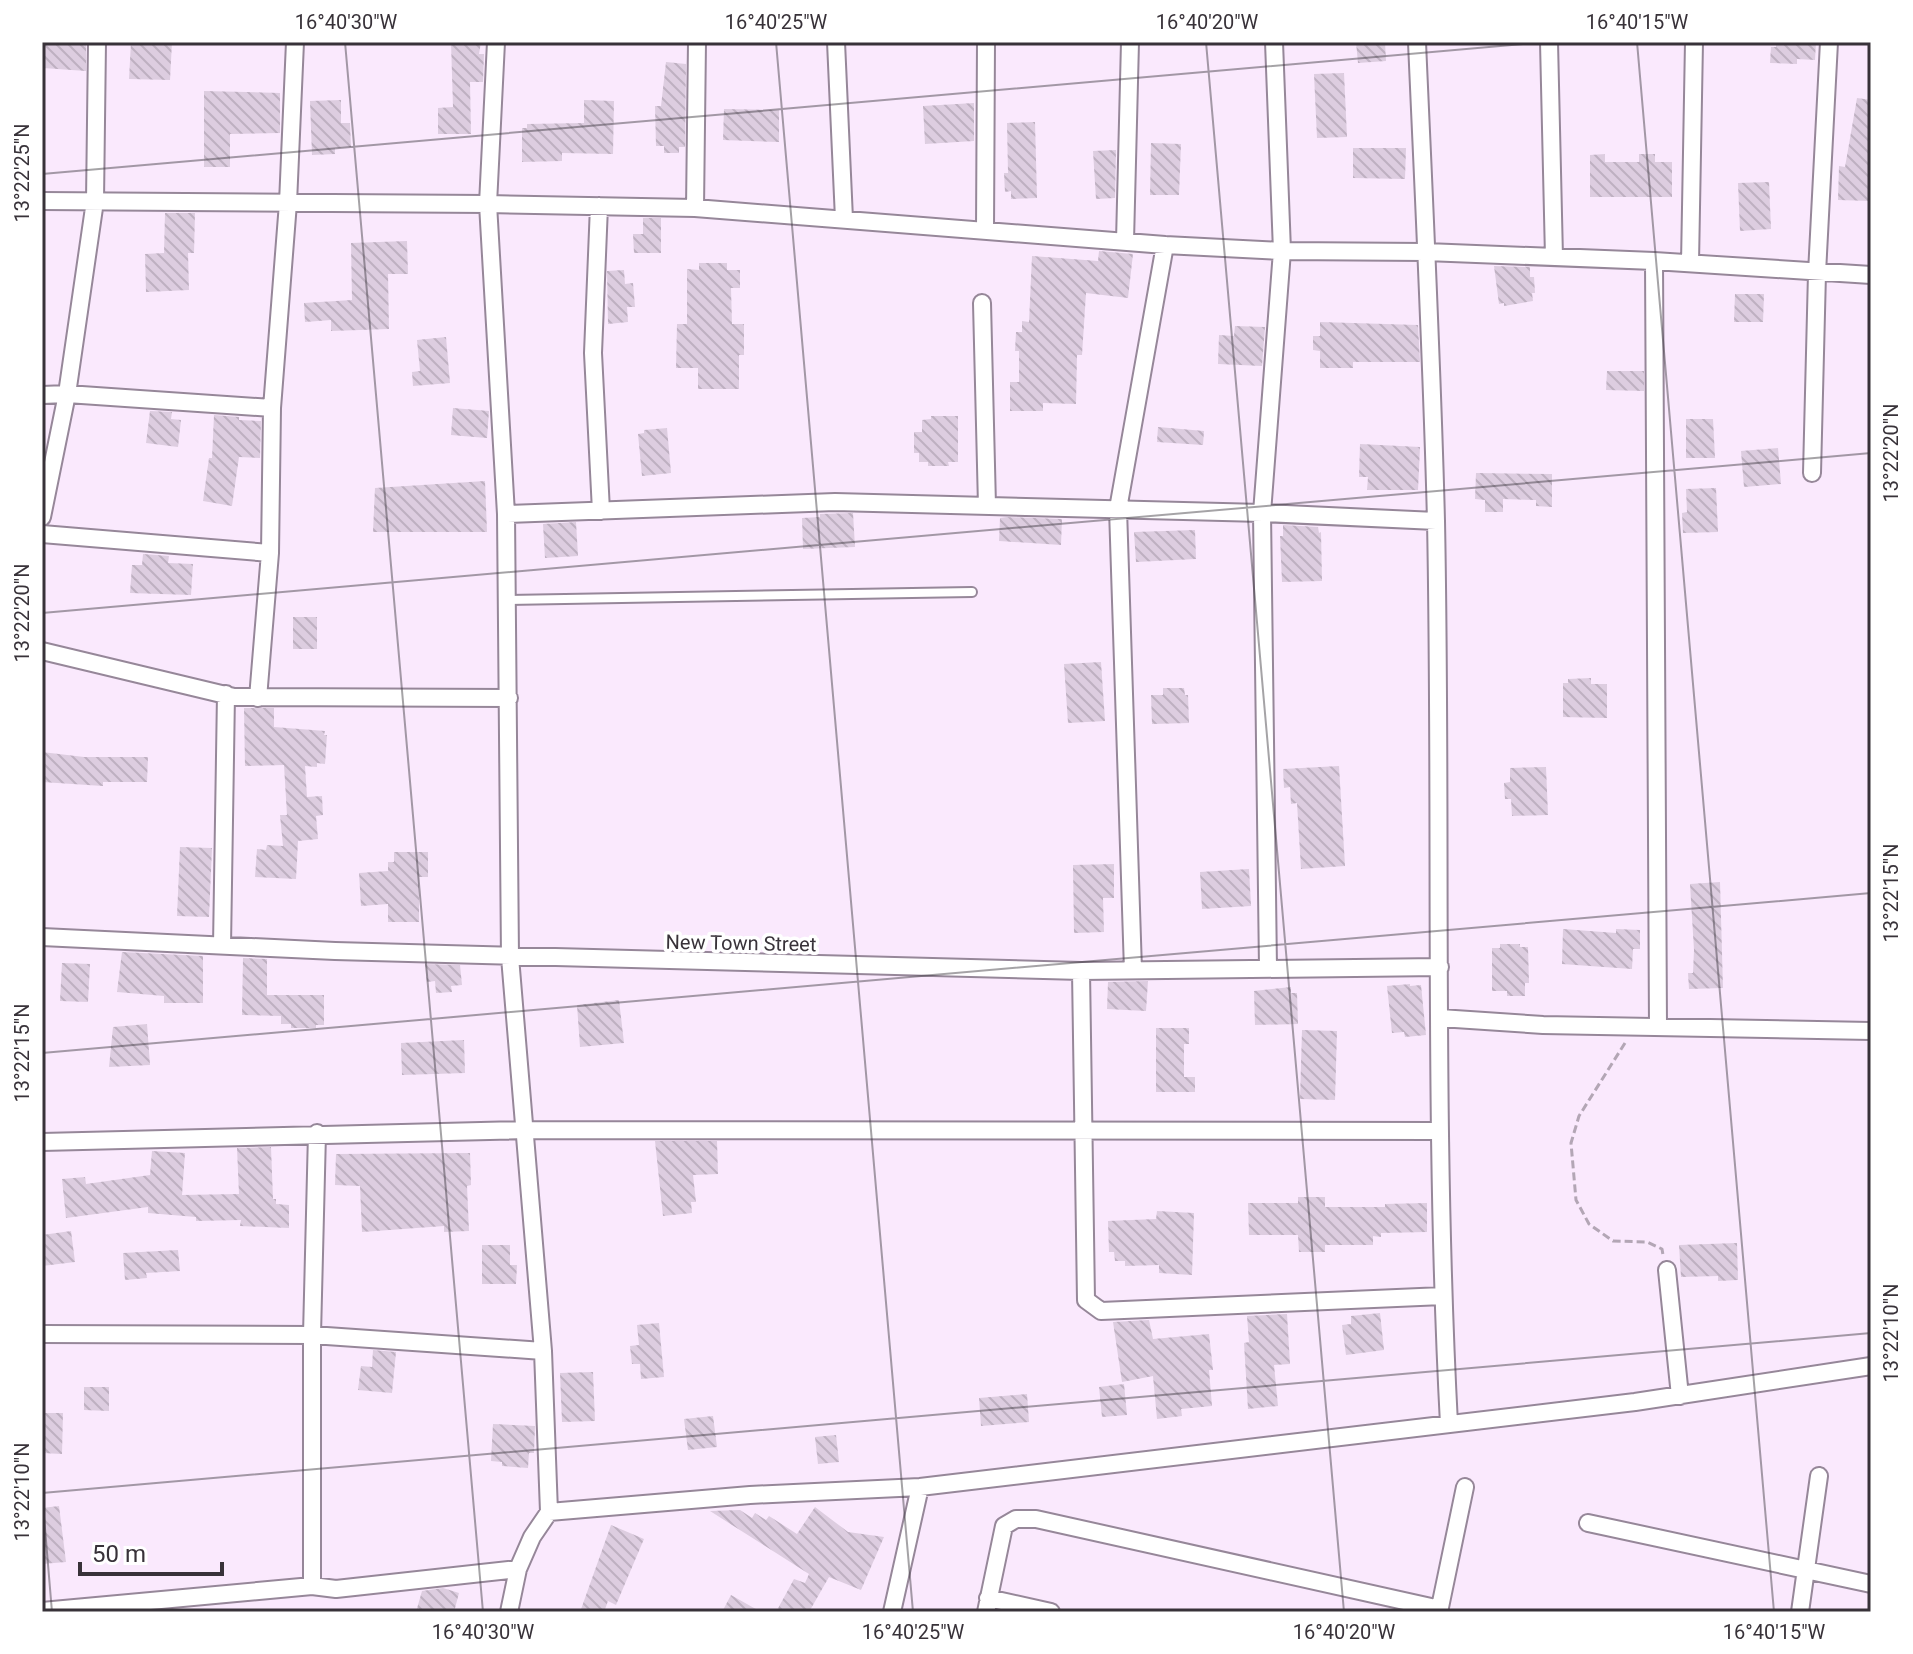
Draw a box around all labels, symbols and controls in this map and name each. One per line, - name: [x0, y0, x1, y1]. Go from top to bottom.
- text: 16°40'30"W: [295, 10, 398, 34]
- text: 16°40'25"W: [725, 10, 828, 34]
- text: 16°40'20"W: [1156, 10, 1259, 34]
- text: 16°40'15"W: [1586, 10, 1689, 34]
- text: 13°22'25"N: [10, 123, 34, 223]
- text: 13°22'20"N: [1879, 403, 1903, 503]
- text: 13°22'20"N: [10, 563, 34, 663]
- text: 13°22'15"N: [1879, 843, 1903, 943]
- street label: New Town Street: [665, 930, 817, 956]
- text: 13°22'15"N: [10, 1003, 34, 1103]
- text: 13°22'10"N: [1879, 1283, 1903, 1383]
- text: 13°22'10"N: [10, 1442, 34, 1542]
- scale bar: [80, 1526, 222, 1576]
- text: 50 m: [92, 1540, 146, 1568]
- text: 16°40'30"W: [432, 1620, 535, 1644]
- text: 16°40'25"W: [862, 1620, 965, 1644]
- text: 16°40'20"W: [1293, 1620, 1396, 1644]
- text: 16°40'15"W: [1723, 1620, 1826, 1644]

